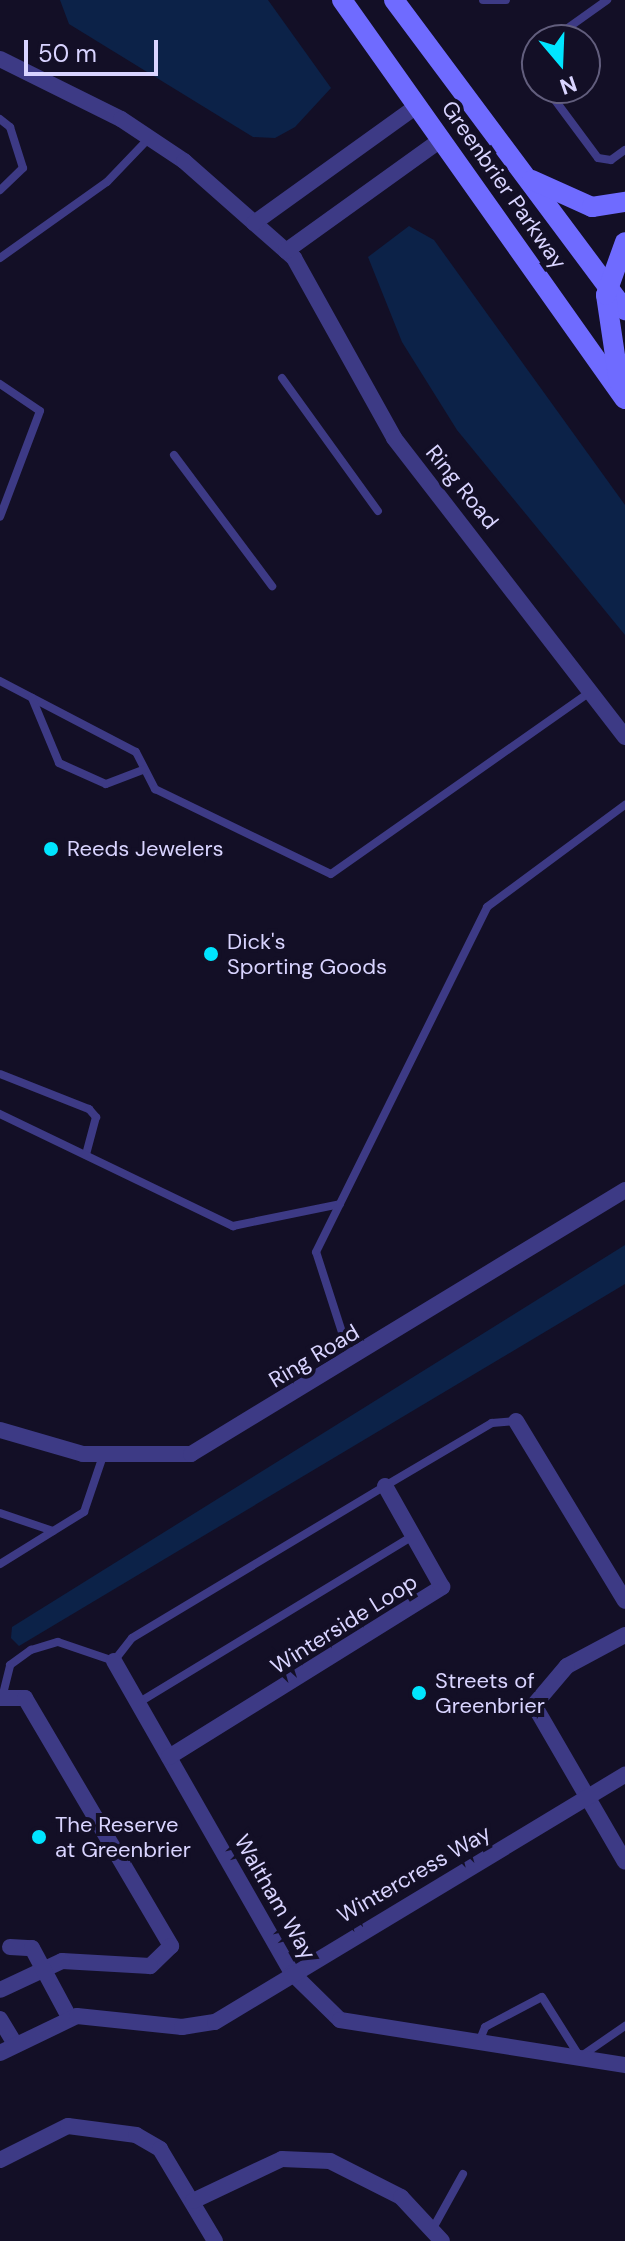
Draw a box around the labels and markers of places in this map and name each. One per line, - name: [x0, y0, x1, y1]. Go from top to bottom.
- place label: Reeds Jewelers: [67, 836, 224, 862]
- marker: Reeds Jewelers: [42, 840, 60, 858]
- place label: Dick's Sporting Goods: [227, 928, 387, 980]
- marker: Dick's Sporting Goods: [202, 945, 220, 963]
- place label: Streets of Greenbrier: [435, 1667, 545, 1718]
- marker: Streets of Greenbrier: [410, 1684, 428, 1702]
- place label: The Reserve at Greenbrier: [55, 1811, 191, 1862]
- marker: The Reserve at Greenbrier: [30, 1828, 48, 1846]

